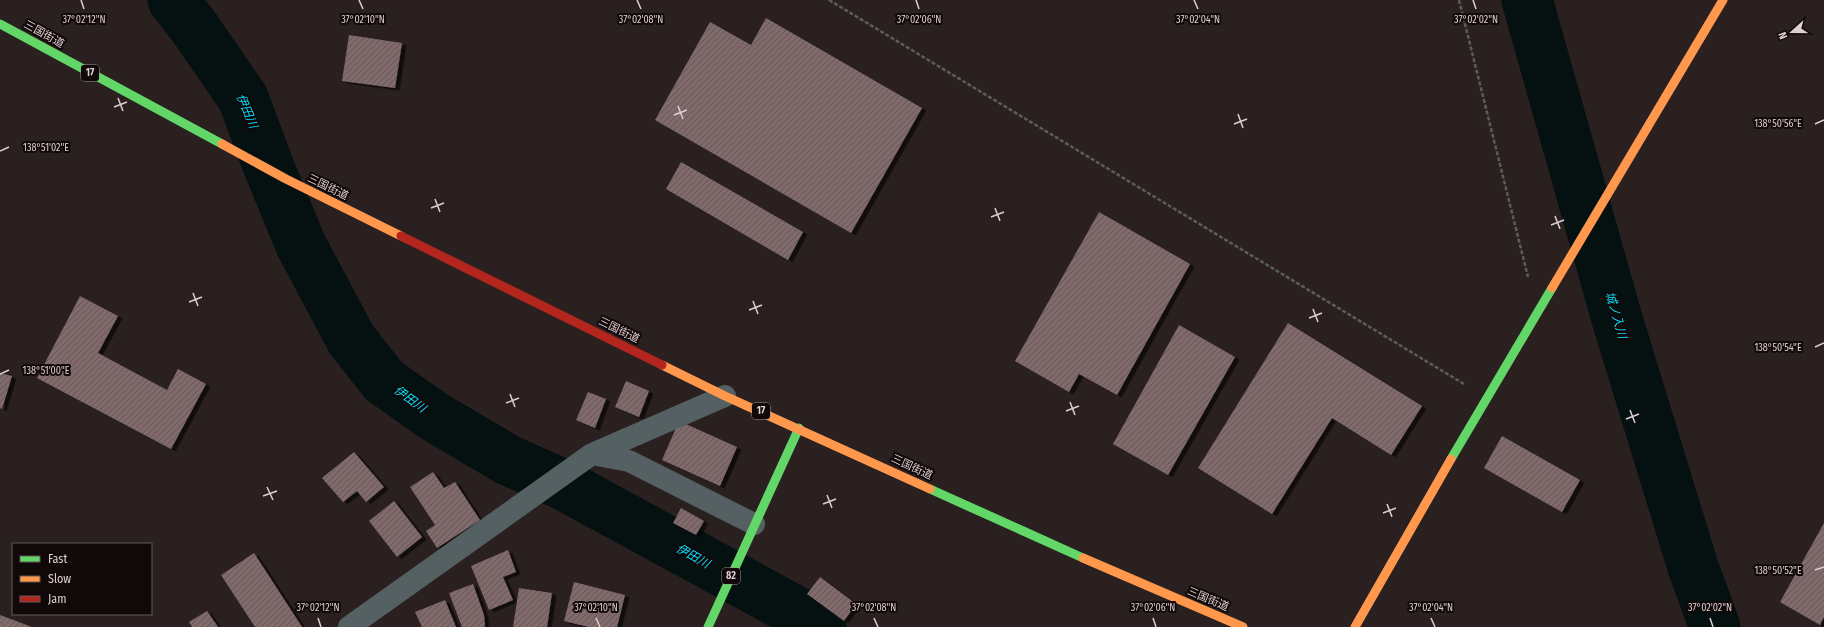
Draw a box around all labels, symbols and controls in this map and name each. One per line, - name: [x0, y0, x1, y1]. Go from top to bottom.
- north arrow: [1772, 12, 1812, 52]
- text: 37°02'12"N: [63, 14, 106, 26]
- text: 37°02'10"N: [341, 14, 385, 26]
- text: 37°02'08"N: [619, 14, 663, 26]
- text: 37°02'06"N: [897, 14, 941, 26]
- text: 37°02'04"N: [1176, 14, 1220, 26]
- text: 37°02'02"N: [1454, 14, 1498, 26]
- street label: 三国街道: [22, 18, 66, 50]
- text: N: [1776, 30, 1790, 41]
- road number: 17: [81, 65, 99, 81]
- water label: 伊田川: [234, 92, 261, 132]
- text: 138°50'56"E: [1754, 118, 1802, 130]
- text: 138°51'02"E: [23, 142, 69, 154]
- street label: 三国街道: [305, 172, 351, 202]
- water label: 城ノ入川: [1603, 290, 1630, 342]
- street label: 三国街道: [596, 315, 642, 345]
- text: 138°50'54"E: [1754, 342, 1802, 354]
- text: 138°51'00"E: [23, 365, 70, 377]
- water label: 伊田川: [391, 383, 430, 416]
- road number: 17: [752, 403, 770, 419]
- street label: 三国街道: [889, 452, 935, 482]
- water label: 伊田川: [674, 541, 714, 572]
- legend: [12, 543, 152, 615]
- text: Fast: [48, 552, 67, 566]
- text: 138°50'52"E: [1754, 565, 1802, 577]
- road number: 82: [722, 568, 740, 584]
- text: Slow: [48, 572, 71, 586]
- street label: 三国街道: [1185, 584, 1231, 614]
- text: Jam: [48, 592, 66, 606]
- text: 37°02'12"N: [297, 602, 340, 614]
- text: 37°02'10"N: [574, 602, 618, 614]
- text: 37°02'08"N: [852, 602, 896, 614]
- text: 37°02'06"N: [1131, 602, 1175, 614]
- text: 37°02'04"N: [1409, 602, 1453, 614]
- text: 37°02'02"N: [1688, 602, 1732, 614]

